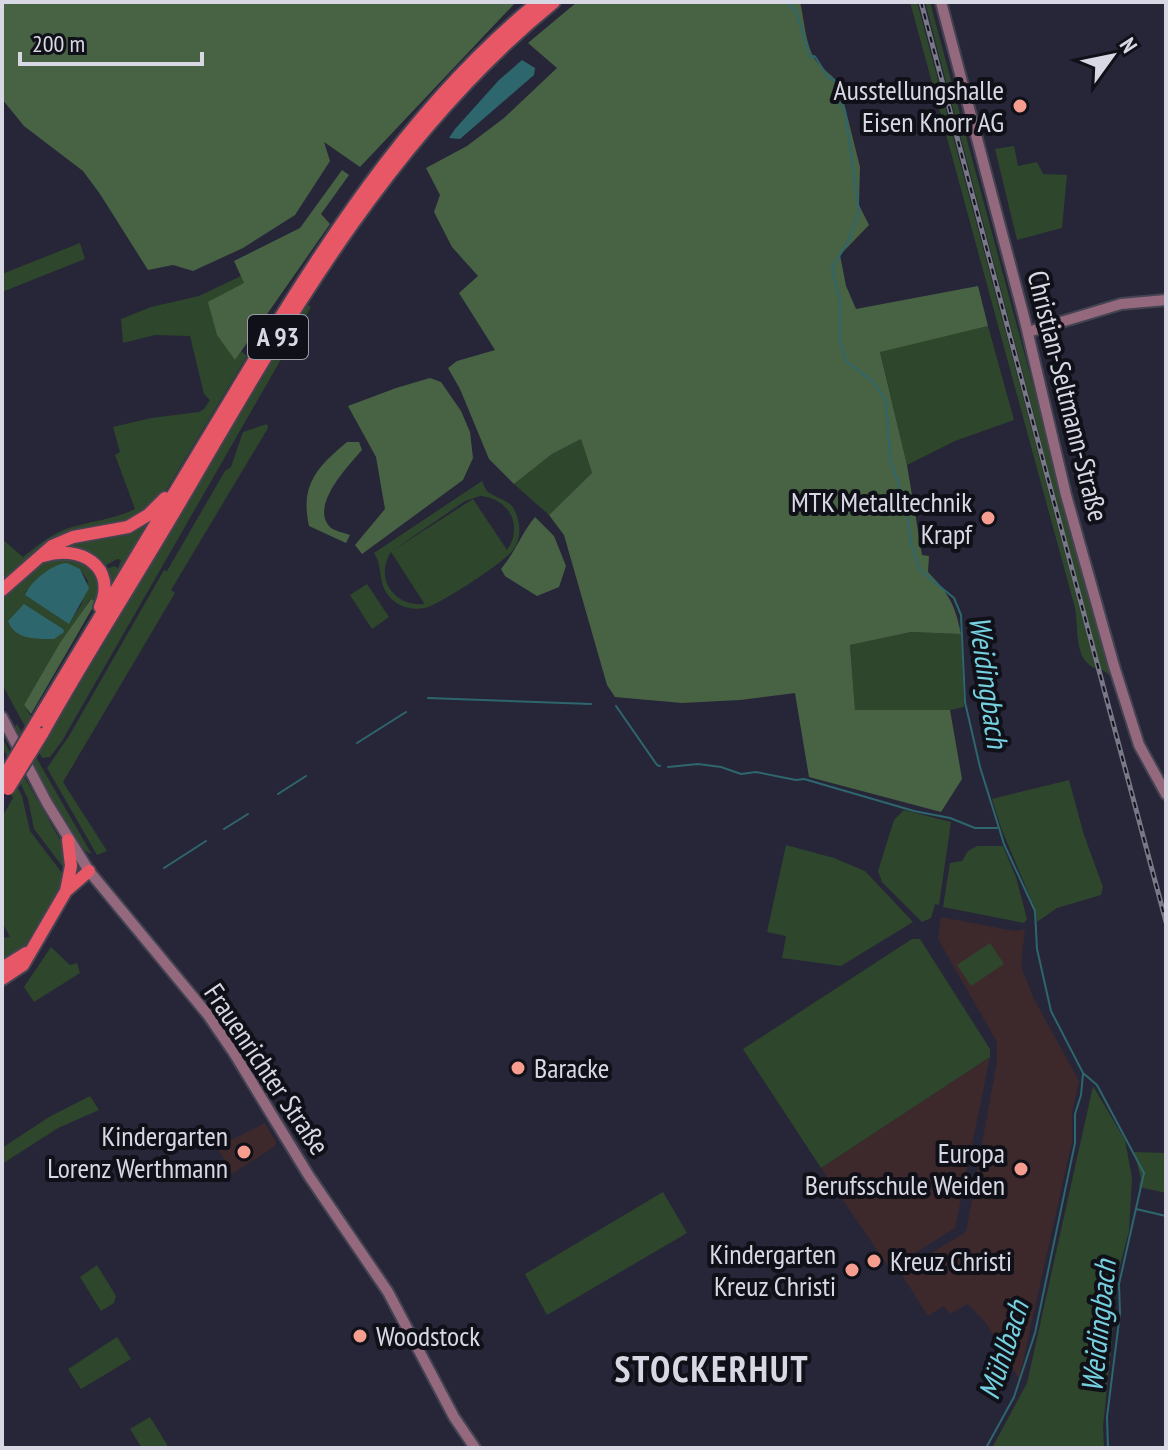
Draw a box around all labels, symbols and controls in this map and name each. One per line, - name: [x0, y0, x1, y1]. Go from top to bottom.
- scale bar: [20, 16, 202, 66]
- north arrow: [1072, 16, 1152, 96]
- text: 200 m: [32, 28, 85, 59]
- text: N: [1114, 32, 1144, 58]
- place label: Ausstellungshalle Eisen Knorr AG: [833, 71, 1004, 140]
- marker: Ausstellungshalle Eisen Knorr AG: [1011, 97, 1029, 115]
- street label: Christian-Seltmann-Straße: [1019, 266, 1118, 525]
- road number: A 93: [248, 315, 308, 359]
- place label: MTK Metalltechnik Krapf: [791, 483, 974, 552]
- marker: MTK Metalltechnik Krapf: [979, 509, 997, 527]
- water label: Weidingbach: [961, 613, 1018, 752]
- street label: Frauenrichter Straße: [196, 976, 338, 1162]
- place label: Baracke: [534, 1049, 609, 1086]
- marker: Baracke: [509, 1059, 527, 1077]
- place label: Kindergarten Lorenz Werthmann: [47, 1117, 228, 1186]
- place label: Europa Berufsschule Weiden: [805, 1134, 1005, 1203]
- marker: Kindergarten Lorenz Werthmann: [235, 1143, 253, 1161]
- marker: Europa Berufsschule Weiden: [1012, 1160, 1030, 1178]
- place label: Kindergarten Kreuz Christi: [709, 1235, 836, 1304]
- place label: Kreuz Christi: [890, 1242, 1012, 1279]
- marker: Kreuz Christi: [865, 1252, 883, 1270]
- water label: Weidingbach: [1071, 1256, 1124, 1394]
- marker: Kindergarten Kreuz Christi: [843, 1261, 861, 1279]
- water label: Mühlbach: [968, 1294, 1037, 1404]
- place label: Woodstock: [376, 1317, 480, 1354]
- marker: Woodstock: [351, 1327, 369, 1345]
- district label: STOCKERHUT: [614, 1345, 810, 1392]

